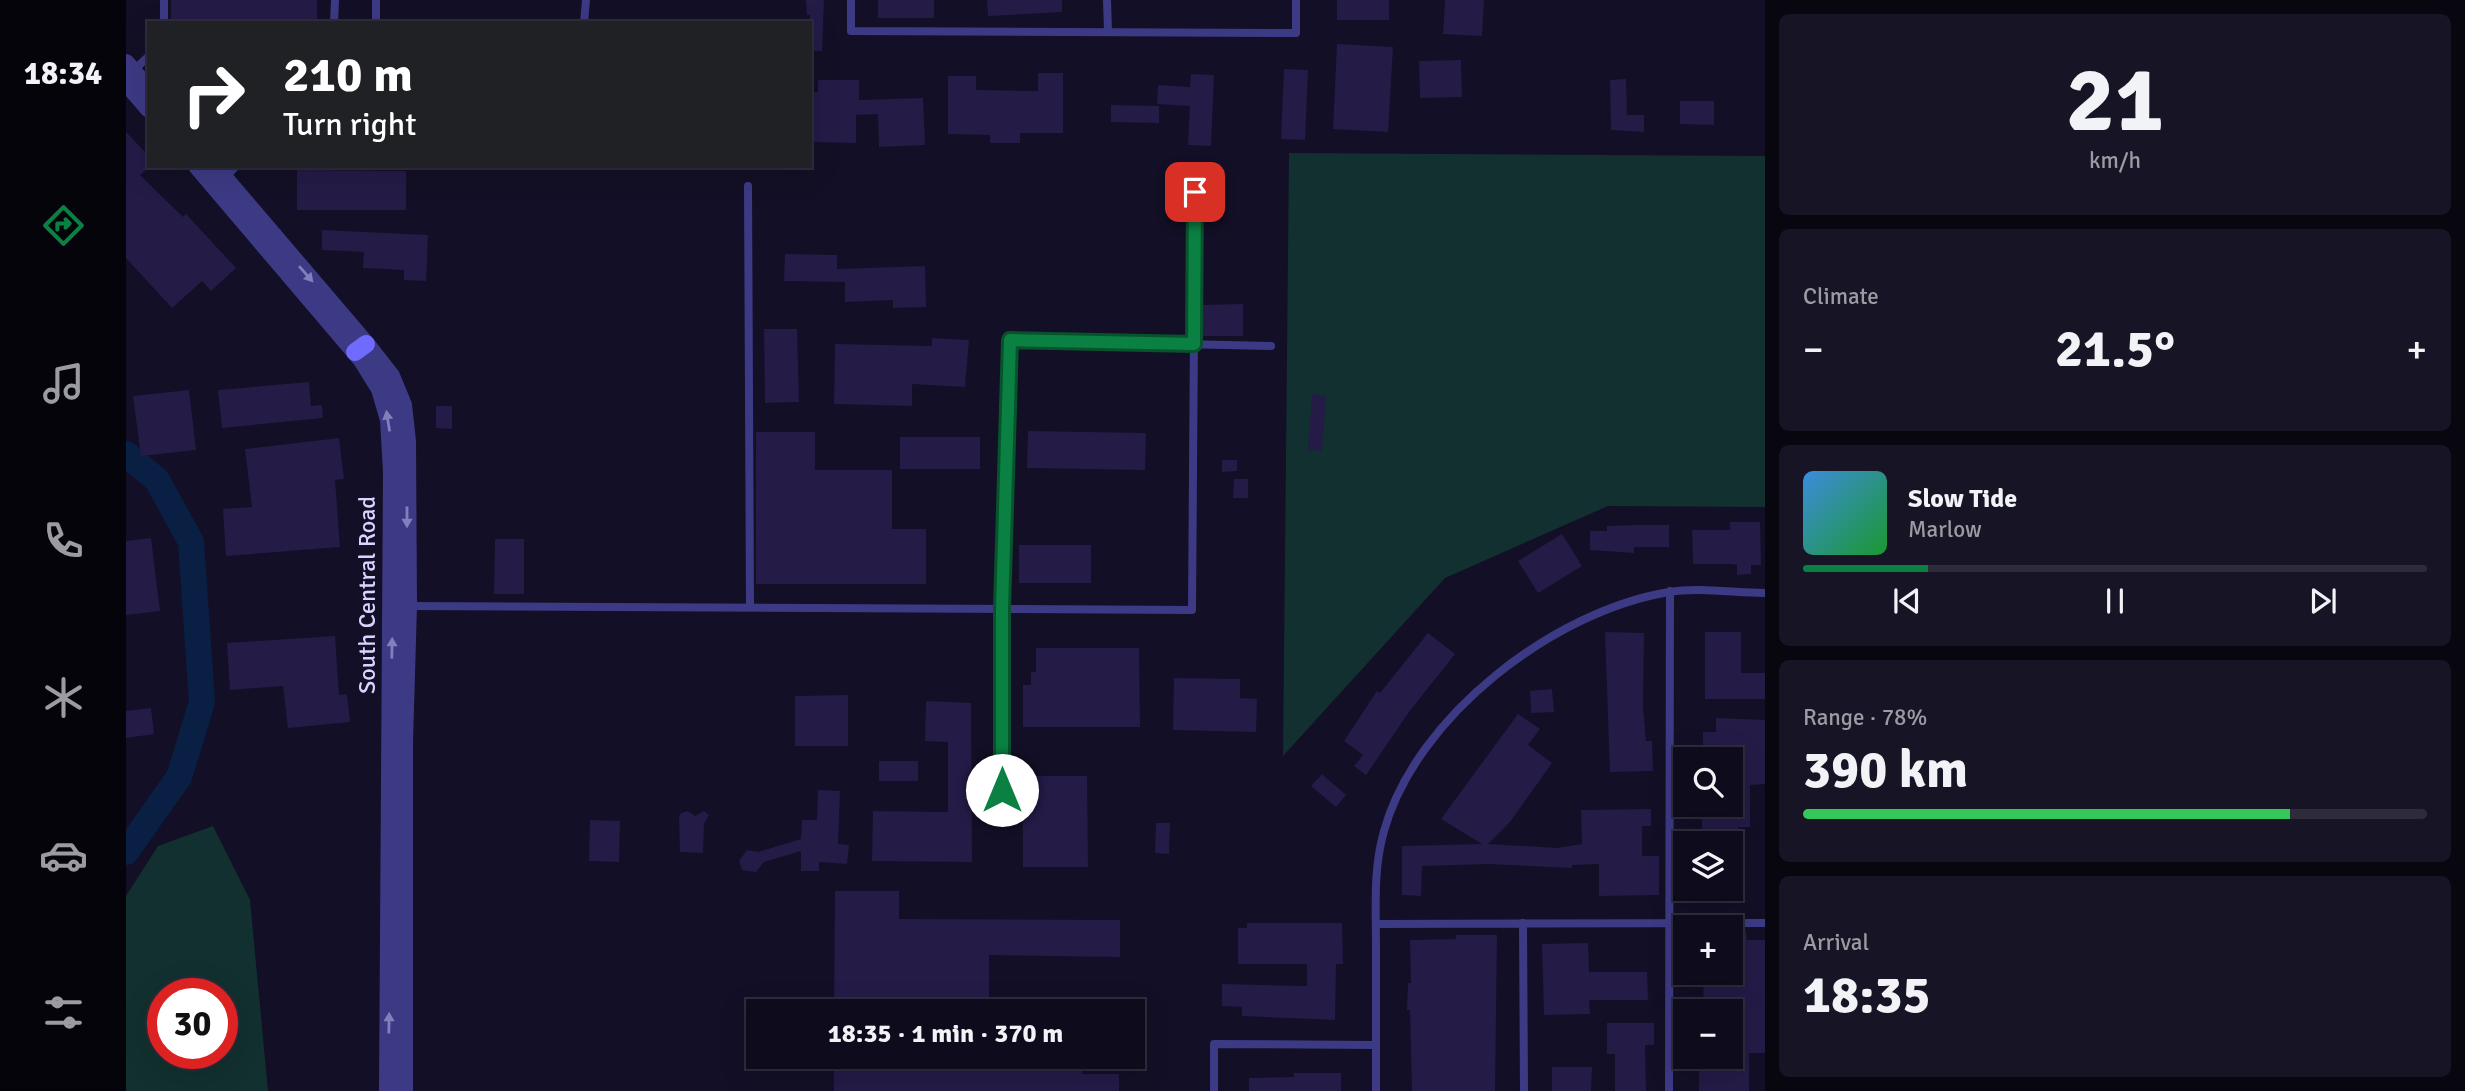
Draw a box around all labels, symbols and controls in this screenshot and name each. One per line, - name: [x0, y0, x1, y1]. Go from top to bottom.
- text: 21: [2066, 44, 2164, 157]
- text: 210 m: [283, 45, 413, 105]
- icon: right: [168, 49, 259, 140]
- text: 18:34: [24, 54, 102, 93]
- text: Turn right: [283, 105, 416, 144]
- text: km/h: [2089, 146, 2141, 175]
- pin: [1165, 162, 1225, 222]
- icon: arrive: [1176, 173, 1214, 211]
- icon: directions: [39, 201, 88, 250]
- one-way arrow: [298, 265, 314, 283]
- text: Climate: [1803, 282, 1879, 311]
- text: 21.5°: [2055, 317, 2175, 381]
- text: −: [1803, 326, 1824, 373]
- text: +: [2406, 326, 2427, 373]
- icon: music: [39, 359, 88, 408]
- one-way arrow: [382, 410, 393, 432]
- text: Slow Tide: [1908, 483, 2017, 515]
- street label: South Central Road: [352, 496, 382, 694]
- one-way arrow: [401, 506, 413, 528]
- text: Marlow: [1908, 515, 1982, 544]
- icon: phone: [39, 516, 88, 565]
- icon: previous: [1888, 582, 1926, 620]
- icon: pause: [2096, 582, 2134, 620]
- icon: next: [2304, 582, 2342, 620]
- one-way arrow: [386, 637, 398, 659]
- icon: climate: [39, 673, 88, 722]
- text: Range · 78%: [1803, 703, 1927, 732]
- text: 390 km: [1803, 738, 1968, 802]
- map controls: [1673, 747, 1743, 1069]
- button: search: [1673, 747, 1743, 817]
- position arrow: [965, 753, 1039, 827]
- icon: car: [39, 831, 88, 880]
- button: layers: [1673, 831, 1743, 901]
- button: +: [1673, 915, 1743, 985]
- text: Arrival: [1803, 928, 1869, 957]
- text: 18:35: [1803, 963, 1931, 1027]
- speed limit sign: 30: [147, 978, 238, 1069]
- icon: filters: [39, 988, 88, 1037]
- button: −: [1673, 999, 1743, 1069]
- one-way arrow: [383, 1012, 395, 1034]
- text: 18:35 · 1 min · 370 m: [828, 1018, 1063, 1050]

